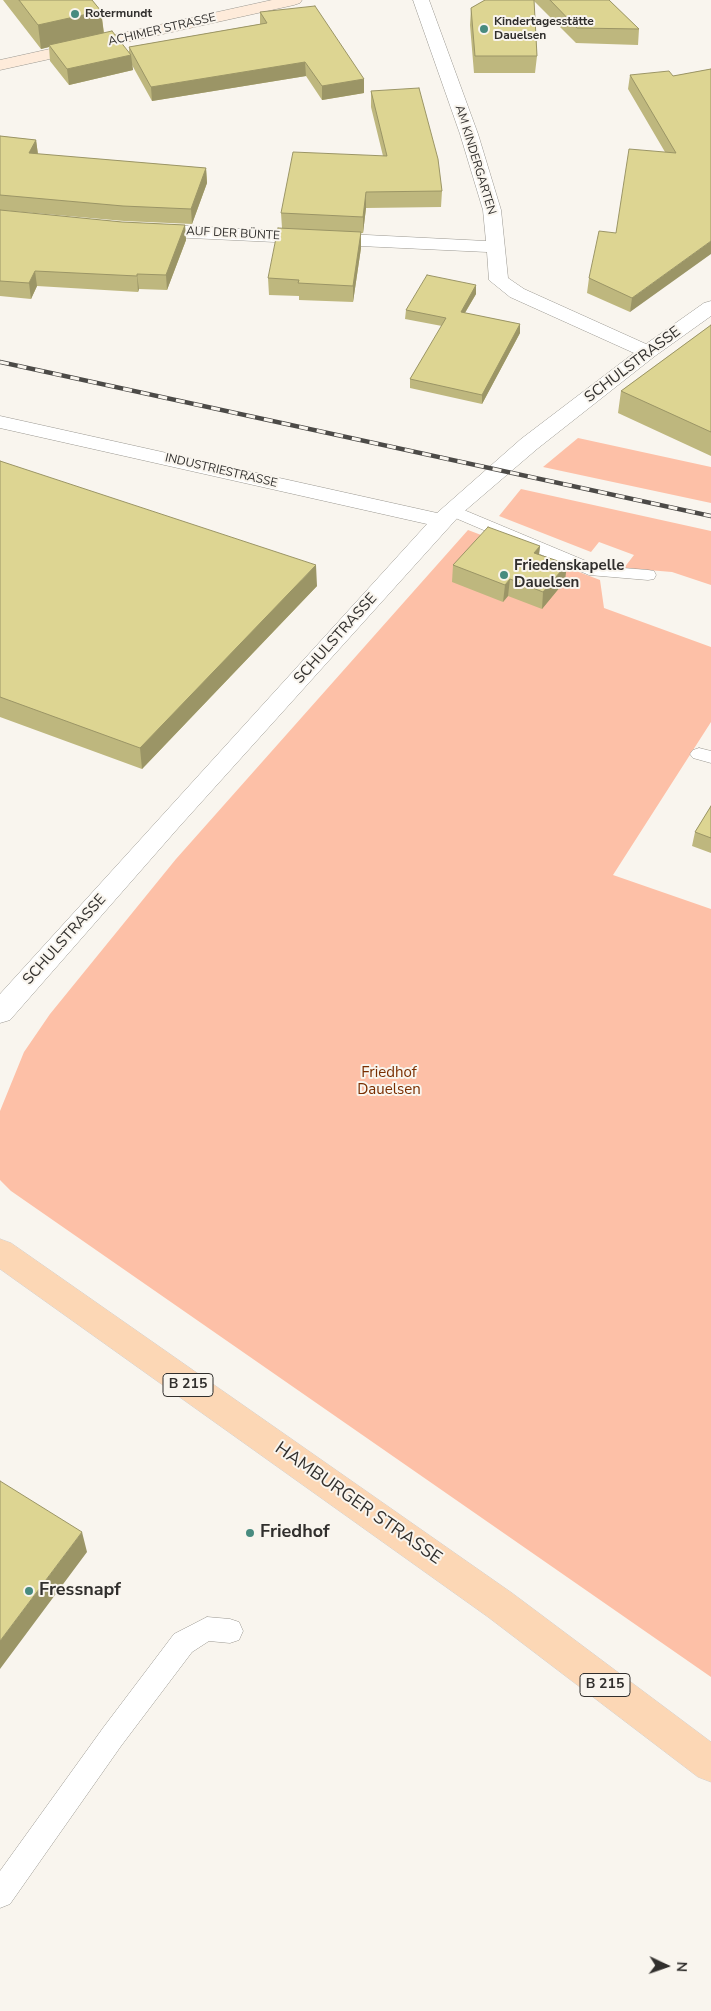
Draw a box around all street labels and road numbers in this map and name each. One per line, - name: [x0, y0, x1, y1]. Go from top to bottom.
- street label: ACHIMER STRASSE: [107, 11, 217, 49]
- street label: AM KINDERGARTEN: [451, 104, 499, 216]
- street label: AUF DER BÜNTE: [186, 224, 280, 244]
- street label: SCHULSTRASSE: [581, 323, 685, 407]
- street label: INDUSTRIESTRASSE: [163, 451, 279, 491]
- street label: SCHULSTRASSE: [291, 590, 381, 688]
- street label: SCHULSTRASSE: [20, 891, 110, 989]
- road number: B 215: [163, 1374, 213, 1396]
- street label: HAMBURGER STRASSE: [270, 1438, 446, 1570]
- road number: B 215: [580, 1674, 630, 1696]

